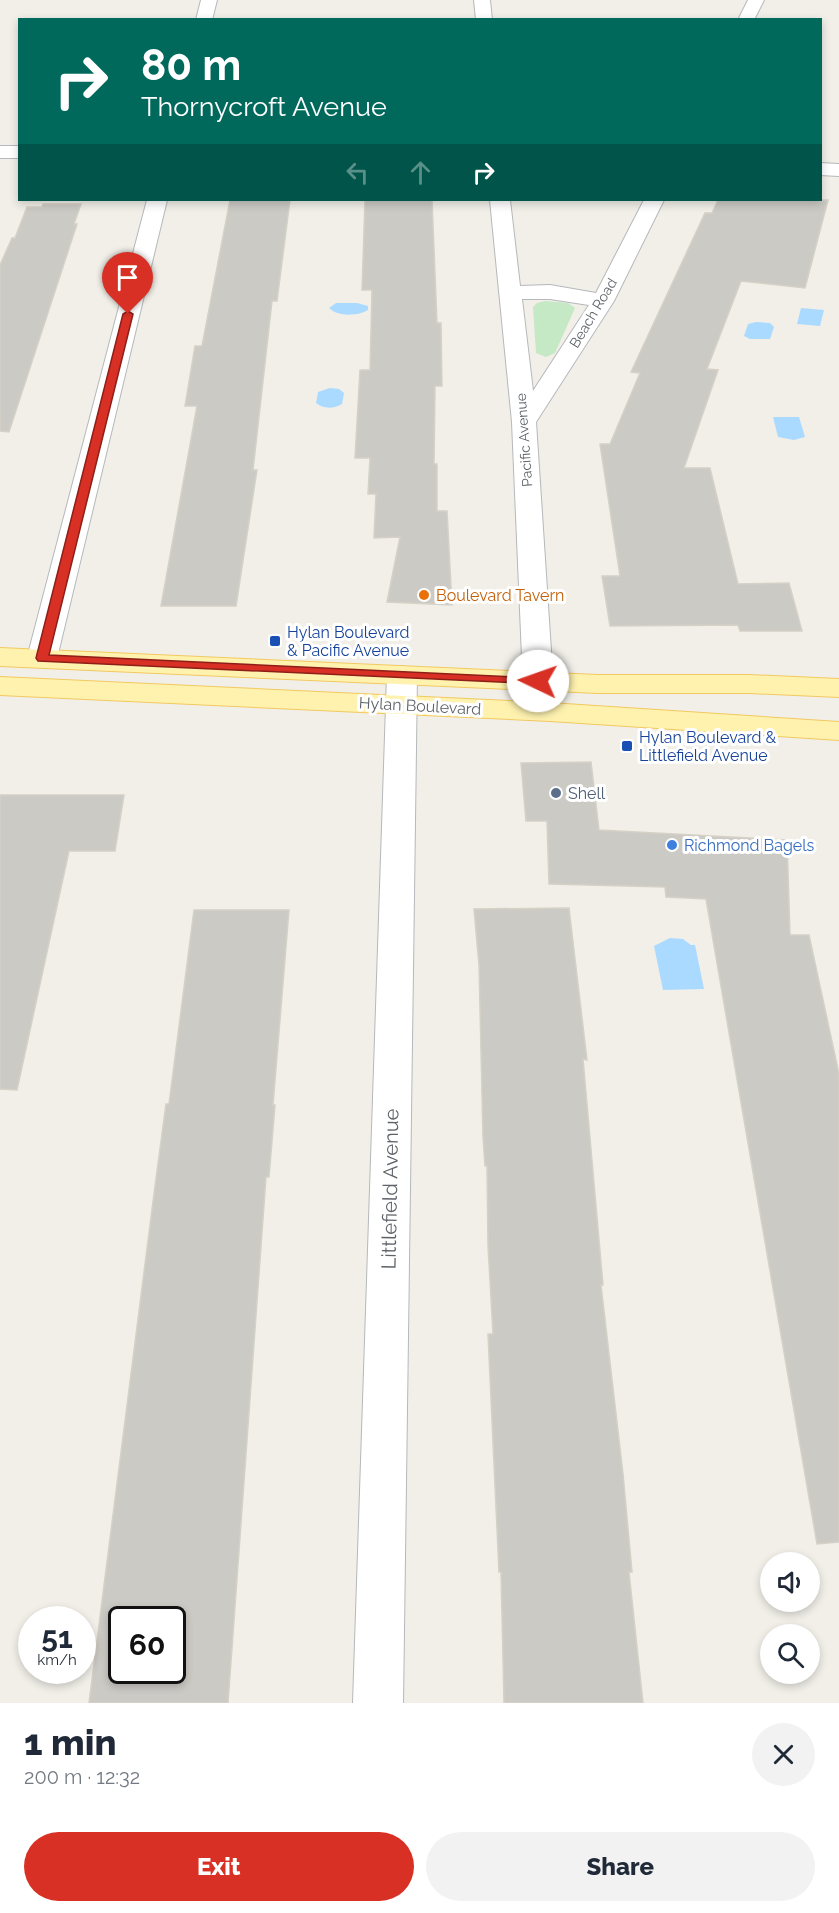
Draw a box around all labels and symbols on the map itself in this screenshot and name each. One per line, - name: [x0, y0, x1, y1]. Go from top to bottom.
- pin: [102, 252, 153, 314]
- street label: Beach Road: [566, 275, 620, 351]
- street label: Pacific Avenue: [513, 393, 535, 487]
- place label: Boulevard Tavern: [436, 586, 564, 605]
- marker: Boulevard Tavern: [417, 588, 431, 602]
- place label: Hylan Boulevard & Pacific Avenue: [287, 623, 410, 660]
- marker: Hylan Boulevard & Pacific Avenue: [268, 634, 282, 648]
- position arrow: [506, 649, 570, 713]
- street label: Hylan Boulevard: [358, 693, 482, 719]
- place label: Hylan Boulevard & Littlefield Avenue: [639, 728, 777, 765]
- marker: Hylan Boulevard & Littlefield Avenue: [620, 739, 634, 753]
- place label: Shell: [568, 784, 606, 803]
- marker: Shell: [549, 786, 563, 800]
- place label: Richmond Bagels: [684, 836, 815, 855]
- marker: Richmond Bagels: [665, 838, 679, 852]
- street label: Littlefield Avenue: [377, 1108, 403, 1270]
- speed limit sign: 60: [108, 1606, 186, 1684]

